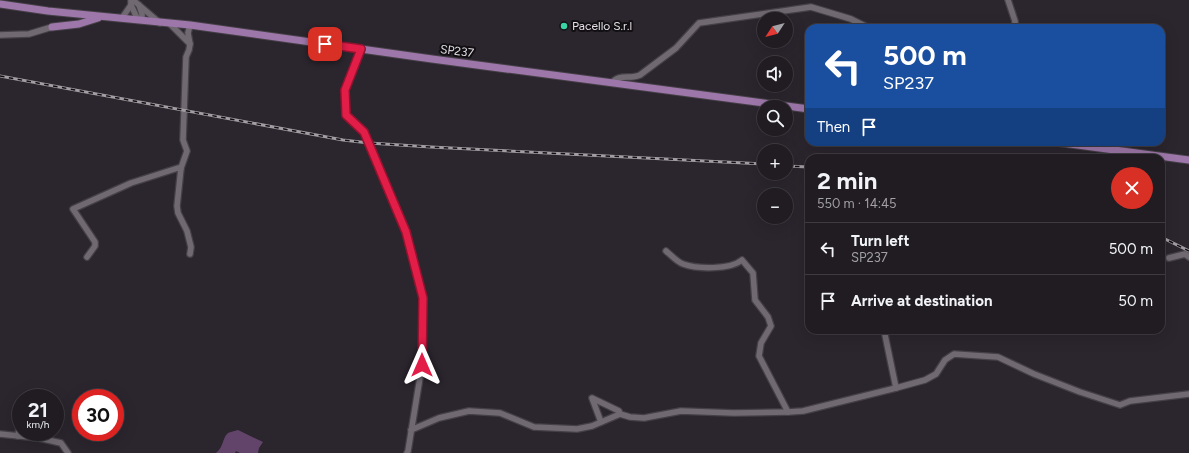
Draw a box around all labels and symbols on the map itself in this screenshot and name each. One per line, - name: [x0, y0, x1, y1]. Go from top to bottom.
- north arrow: [757, 12, 793, 48]
- place label: Pacello S.r.l: [572, 19, 632, 33]
- marker: Pacello S.r.l: [559, 21, 569, 31]
- pin: [308, 27, 342, 61]
- street label: SP237: [439, 42, 475, 60]
- position arrow: [401, 344, 443, 386]
- speed limit sign: 30: [72, 389, 124, 441]

